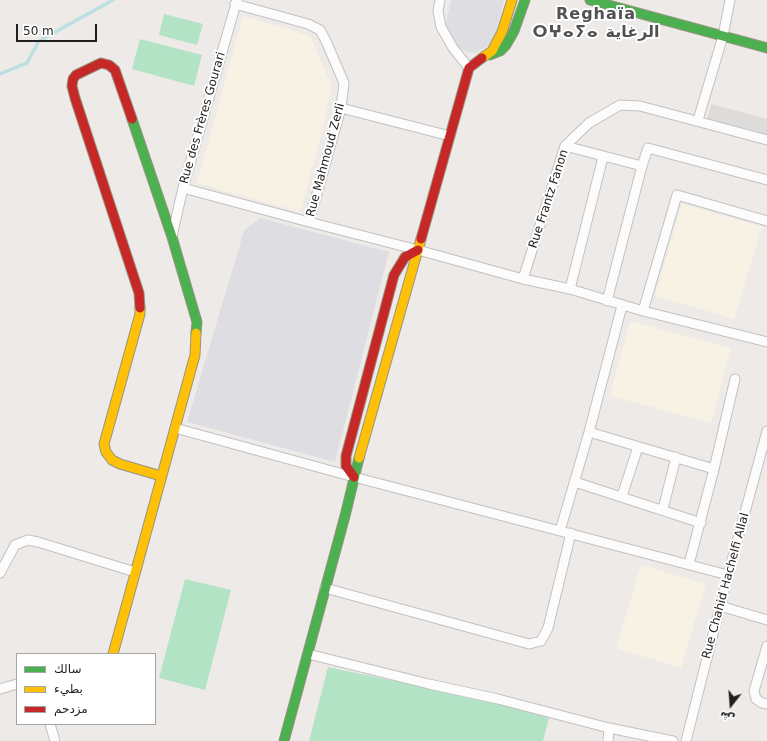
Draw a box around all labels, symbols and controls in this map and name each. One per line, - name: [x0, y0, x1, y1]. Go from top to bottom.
- district label: Reghaïa ⵔⵖⴰⵢⴰ الرغاية: [535, 5, 657, 43]
- scale bar: [18, 16, 99, 42]
- text: 50 m: [23, 24, 54, 38]
- street label: Rue des Frères Gourari: [177, 50, 229, 186]
- street label: Rue Mahmoud Zerli: [304, 102, 348, 218]
- street label: Rue Frantz Fanon: [526, 148, 572, 250]
- street label: Rue Chahid Hachelfi Allal: [700, 511, 752, 661]
- legend: [16, 653, 156, 725]
- text: سالك: [54, 662, 81, 676]
- text: بطيء: [54, 682, 83, 696]
- north arrow: [711, 685, 751, 725]
- text: مزدحم: [54, 702, 88, 716]
- text: ش: [718, 709, 737, 725]

